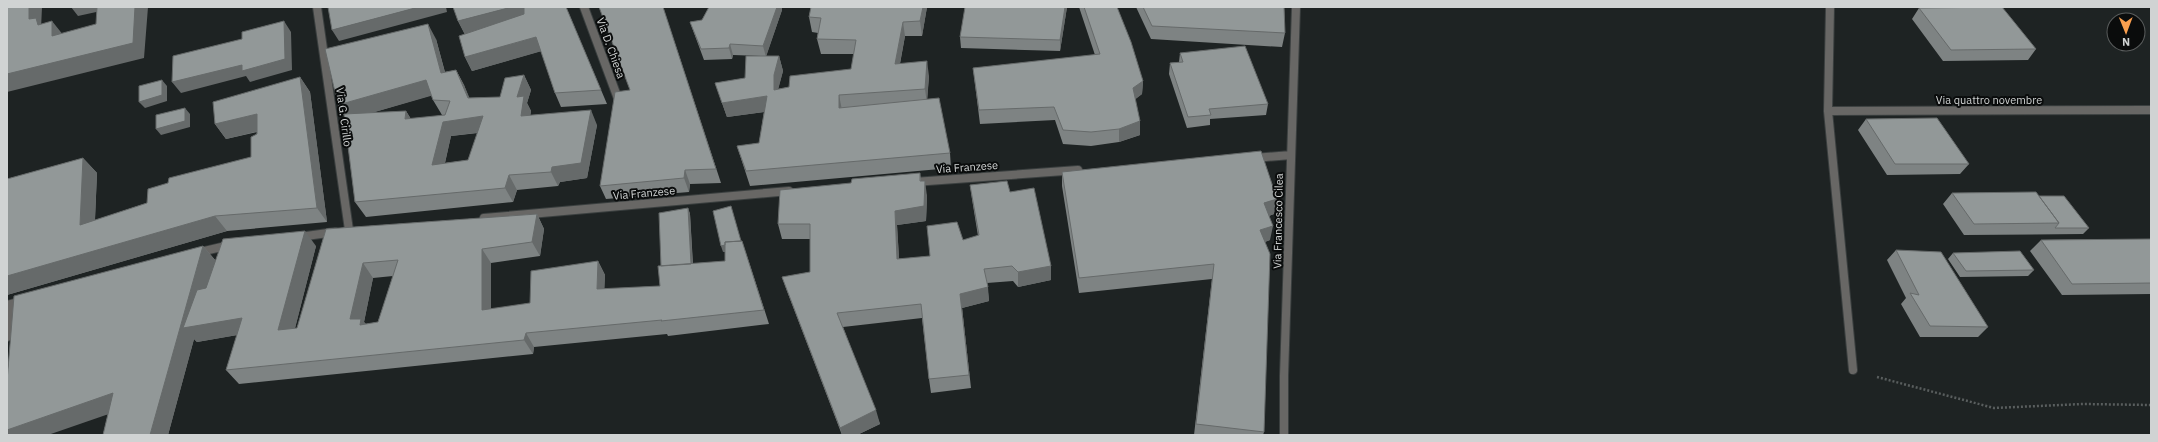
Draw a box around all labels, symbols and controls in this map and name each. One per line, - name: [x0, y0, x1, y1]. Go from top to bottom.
- north arrow: [2106, 12, 2146, 52]
- street label: Via D. Chiesa: [594, 16, 629, 80]
- text: N: [2122, 35, 2130, 49]
- street label: Via G. Cirillo: [333, 87, 355, 147]
- street label: Via quattro novembre: [1936, 93, 2042, 107]
- street label: Via Franzese: [935, 158, 999, 176]
- street label: Via Francesco Cilea: [1270, 173, 1286, 269]
- street label: Via Franzese: [612, 183, 676, 203]

